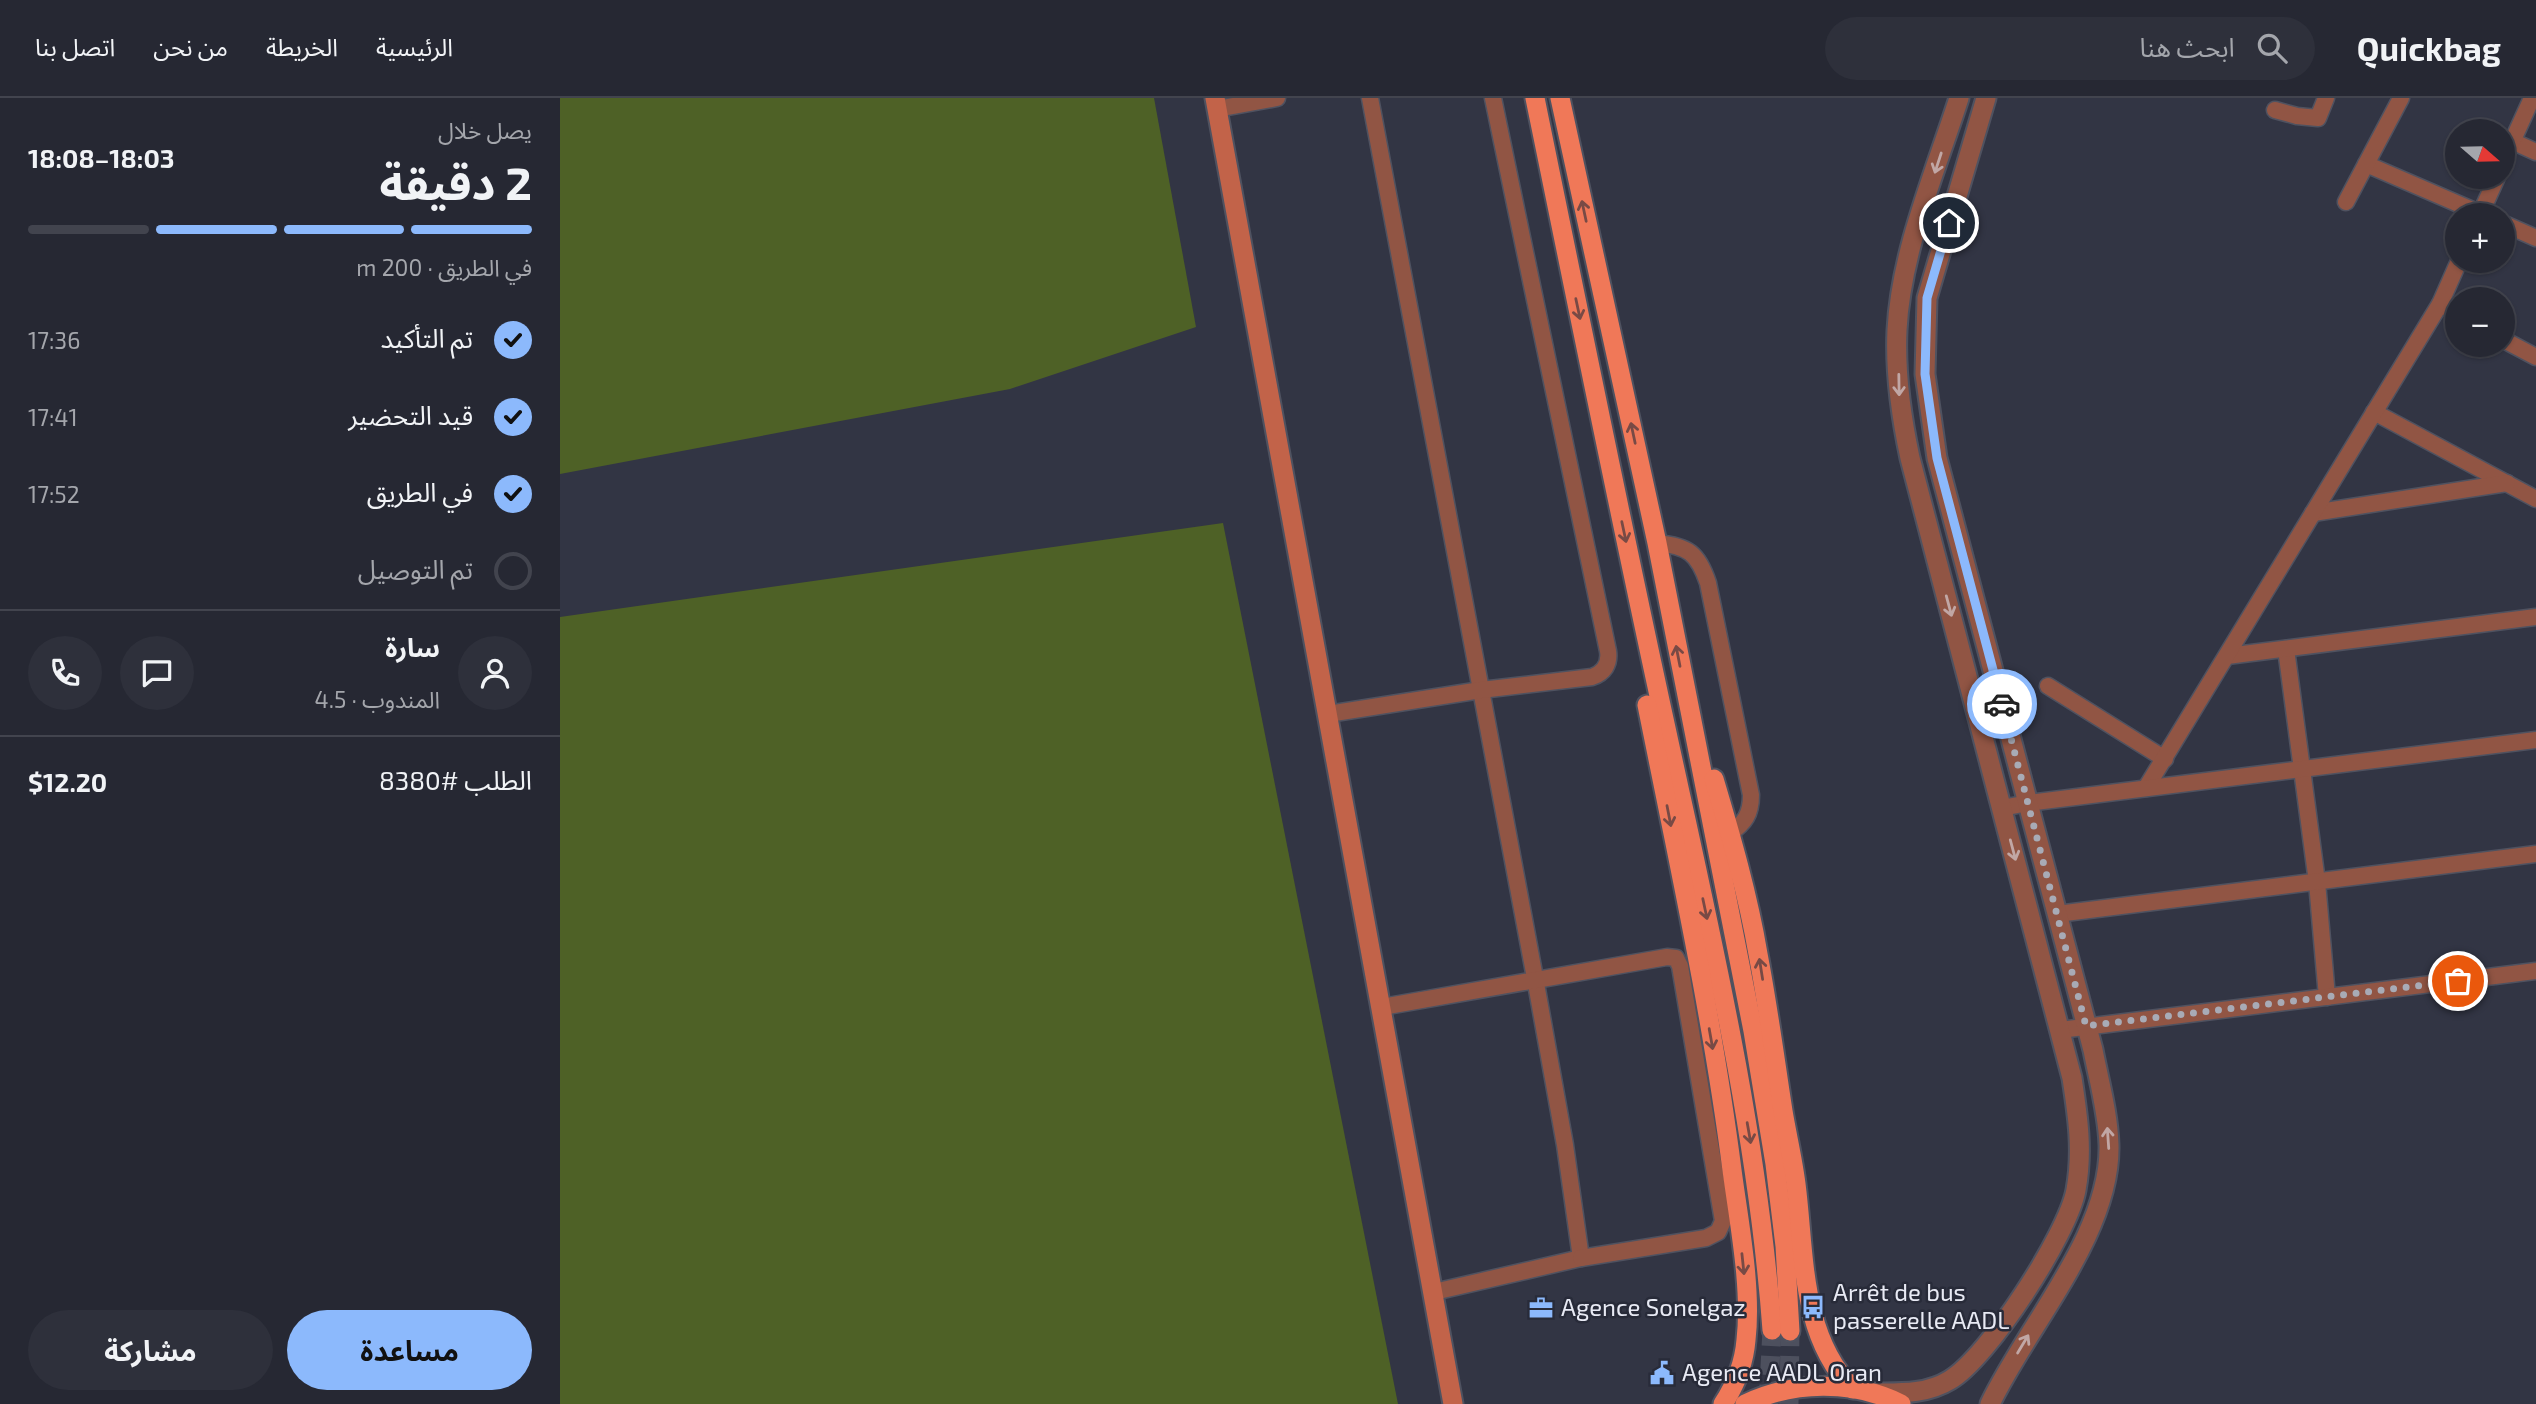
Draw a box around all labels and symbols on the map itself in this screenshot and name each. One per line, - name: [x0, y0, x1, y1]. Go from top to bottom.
- north arrow: [2445, 119, 2515, 189]
- one-way arrow: [1931, 152, 1944, 174]
- pin: [1919, 193, 1979, 253]
- one-way arrow: [1576, 200, 1590, 223]
- one-way arrow: [1572, 297, 1586, 320]
- one-way arrow: [1892, 373, 1906, 396]
- one-way arrow: [1625, 422, 1639, 445]
- one-way arrow: [1618, 520, 1632, 543]
- one-way arrow: [1943, 595, 1956, 617]
- one-way arrow: [1671, 645, 1685, 668]
- courier: [1967, 669, 2037, 739]
- one-way arrow: [1663, 804, 1676, 827]
- one-way arrow: [2007, 839, 2020, 861]
- one-way arrow: [1698, 897, 1712, 920]
- pin: [2428, 951, 2488, 1011]
- one-way arrow: [1754, 958, 1767, 981]
- one-way arrow: [1705, 1027, 1719, 1050]
- one-way arrow: [1743, 1121, 1756, 1143]
- one-way arrow: [2101, 1126, 2114, 1149]
- one-way arrow: [1737, 1252, 1750, 1275]
- place label: Arrêt de bus passerelle AADL: [1833, 1277, 2010, 1334]
- place label: Agence Sonelgaz: [1561, 1292, 1746, 1321]
- bus stop icon: Arrêt de bus passerelle AADL: [1799, 1293, 1827, 1321]
- office icon: Agence Sonelgaz: [1527, 1294, 1555, 1322]
- one-way arrow: [2016, 1335, 2030, 1355]
- place label: Agence AADL Oran: [1682, 1357, 1882, 1386]
- public building icon: Agence AADL Oran: [1648, 1359, 1676, 1387]

